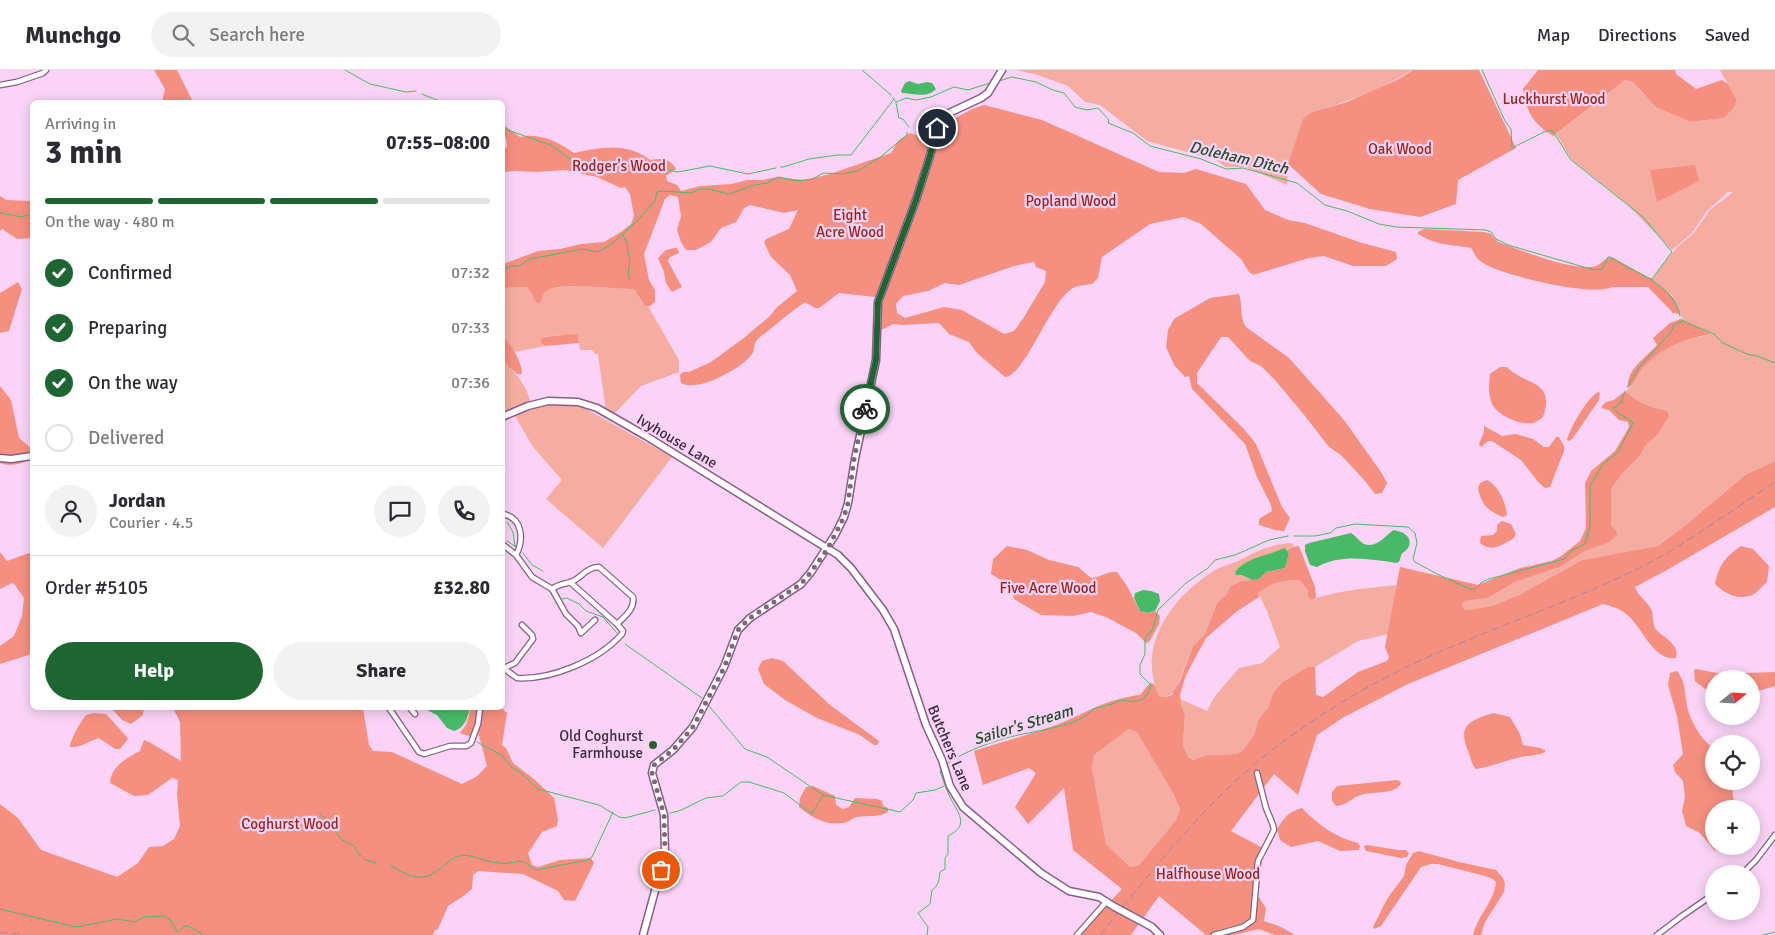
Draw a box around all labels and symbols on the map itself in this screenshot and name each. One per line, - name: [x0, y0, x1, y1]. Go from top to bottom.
- park label: Luckhurst Wood: [1503, 90, 1606, 108]
- pin: [916, 107, 958, 149]
- water label: Doleham Ditch: [1187, 137, 1291, 179]
- park label: Oak Wood: [1368, 140, 1432, 158]
- park label: Rodger's Wood: [572, 157, 666, 175]
- park label: Popland Wood: [1025, 192, 1117, 210]
- park label: Eight Acre Wood: [816, 206, 884, 241]
- courier: [840, 384, 890, 434]
- street label: Ivyhouse Lane: [633, 410, 721, 472]
- park label: Five Acre Wood: [999, 579, 1097, 597]
- north arrow: [1705, 670, 1760, 725]
- water label: Sailor's Stream: [971, 700, 1077, 750]
- street label: Butchers Lane: [924, 702, 976, 794]
- place label: Old Coghurst Farmhouse: [559, 727, 643, 762]
- marker: Old Coghurst Farmhouse: [647, 739, 659, 751]
- park label: Coghurst Wood: [241, 815, 339, 833]
- pin: [640, 849, 682, 891]
- park label: Halfhouse Wood: [1156, 865, 1260, 883]

